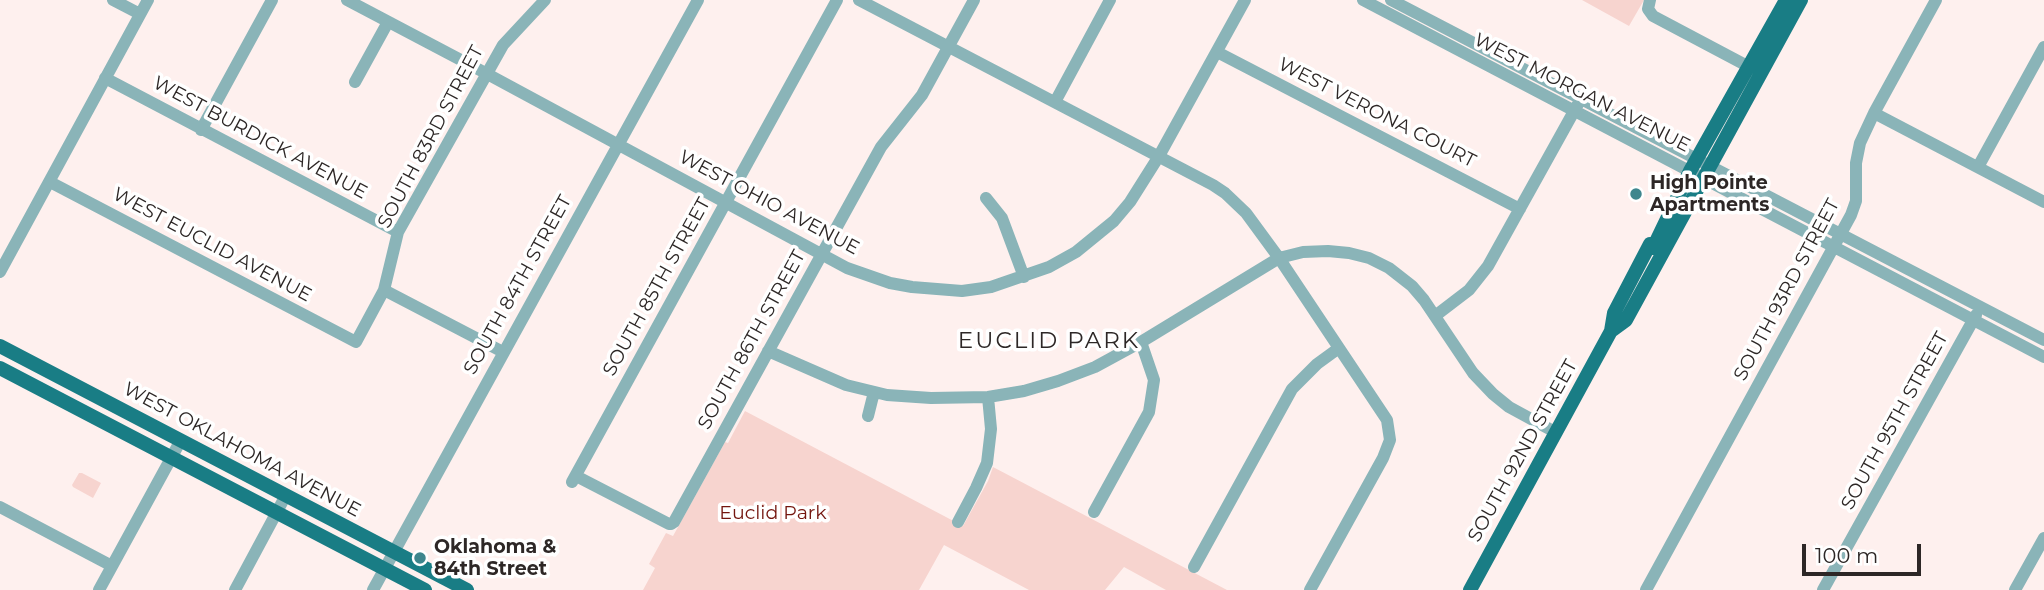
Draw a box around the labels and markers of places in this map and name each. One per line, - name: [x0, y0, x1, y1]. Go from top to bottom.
- place label: High Pointe Apartments: [1650, 172, 1769, 216]
- marker: High Pointe Apartments: [1628, 186, 1644, 202]
- place label: Oklahoma & 84th Street: [434, 536, 556, 580]
- marker: Oklahoma & 84th Street: [412, 550, 428, 566]

